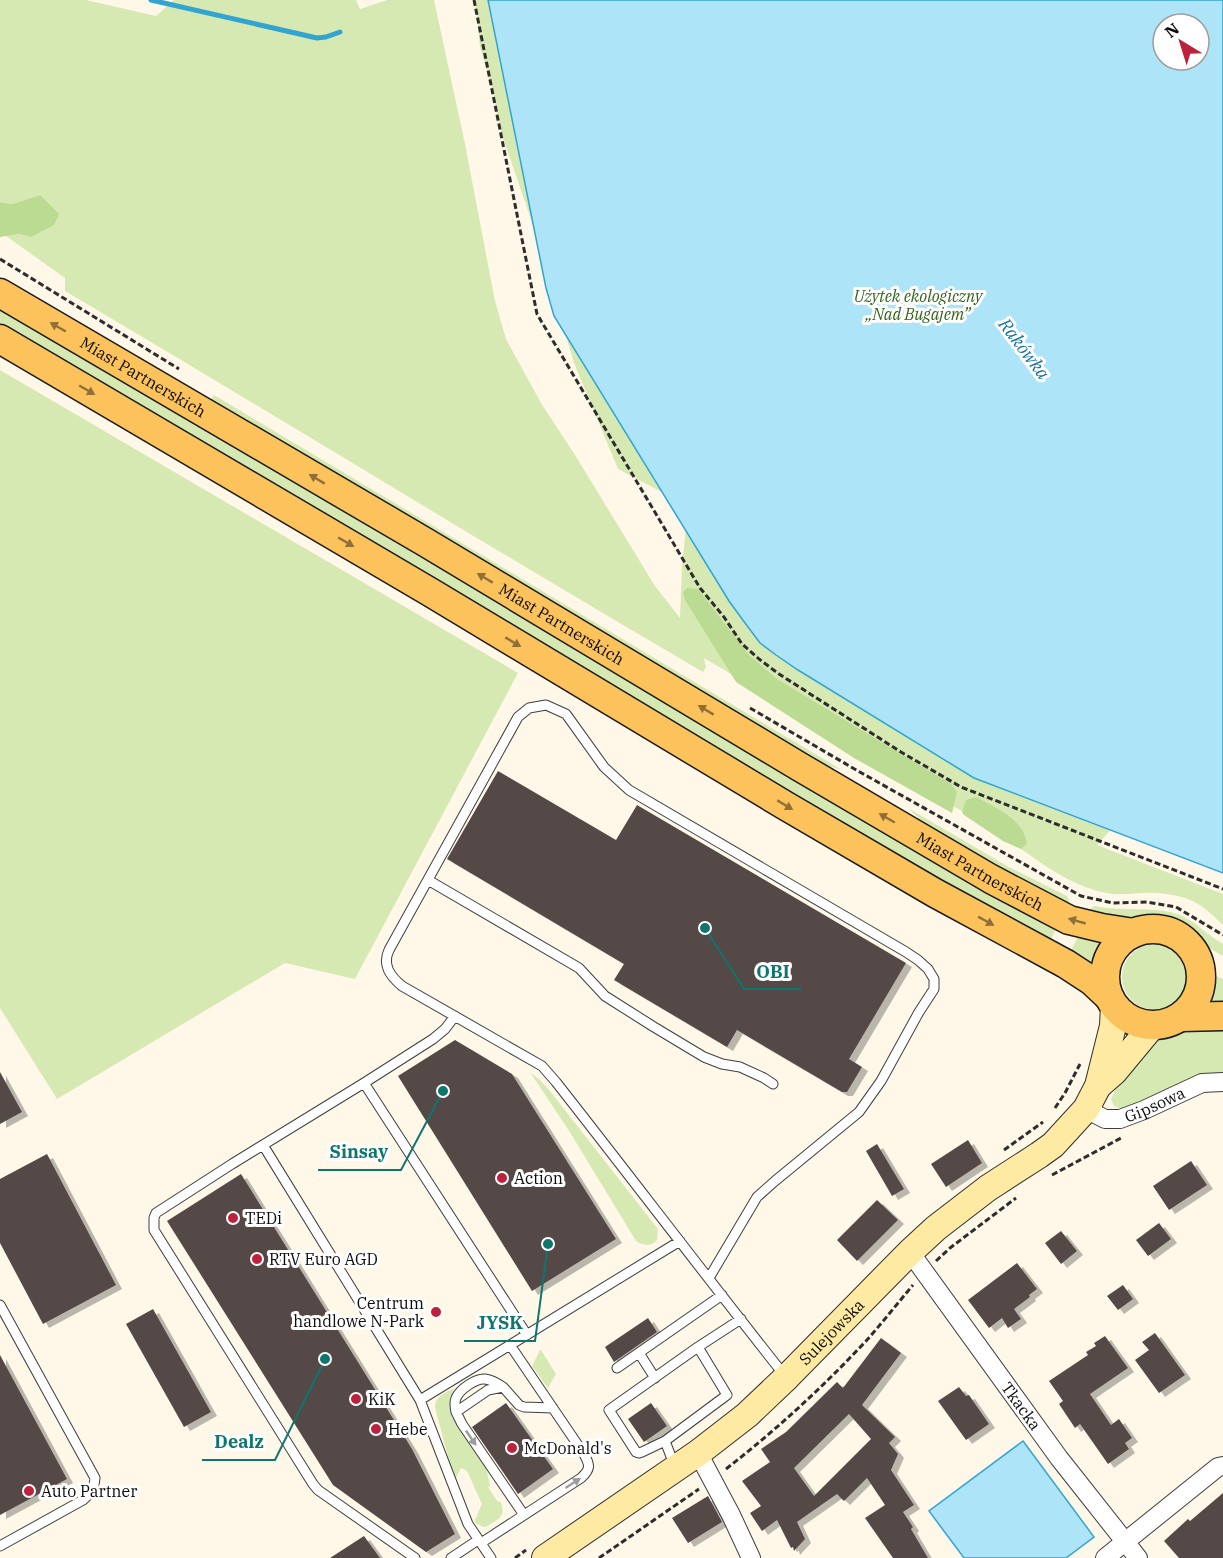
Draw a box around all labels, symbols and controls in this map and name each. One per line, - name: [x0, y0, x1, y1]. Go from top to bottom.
- north arrow: [1151, 12, 1211, 72]
- text: N: [1161, 18, 1183, 42]
- park label: Użytek ekologiczny „Nad Bugajem”: [854, 286, 984, 324]
- water label: Rakówka: [993, 313, 1055, 384]
- one-way arrow: [50, 321, 66, 332]
- street label: Miast Partnerskich: [77, 332, 210, 422]
- one-way arrow: [79, 385, 96, 395]
- one-way arrow: [309, 473, 325, 484]
- one-way arrow: [337, 537, 354, 547]
- one-way arrow: [477, 572, 493, 583]
- street label: Miast Partnerskich: [495, 579, 628, 669]
- one-way arrow: [505, 636, 521, 647]
- one-way arrow: [698, 705, 714, 716]
- one-way arrow: [776, 799, 793, 809]
- one-way arrow: [879, 813, 895, 824]
- street label: Miast Partnerskich: [913, 828, 1047, 915]
- one-way arrow: [978, 916, 995, 926]
- one-way arrow: [1068, 916, 1086, 925]
- callout: OBI: [744, 953, 801, 989]
- text: OBI: [756, 960, 790, 983]
- street label: Gipsowa: [1122, 1082, 1188, 1126]
- callout: Sinsay: [318, 1134, 401, 1170]
- text: Sinsay: [330, 1140, 389, 1163]
- place label: Action: [514, 1168, 563, 1188]
- marker: Action: [495, 1171, 509, 1185]
- place label: TEDi: [245, 1208, 282, 1228]
- marker: TEDi: [226, 1211, 240, 1225]
- place label: RTV Euro AGD: [269, 1249, 378, 1269]
- marker: RTV Euro AGD: [250, 1252, 264, 1266]
- place label: Centrum handlowe N-Park: [293, 1293, 425, 1331]
- street label: Sulejowska: [794, 1294, 868, 1369]
- marker: Centrum handlowe N-Park: [429, 1305, 443, 1319]
- callout: JYSK: [464, 1305, 535, 1341]
- text: JYSK: [477, 1311, 523, 1334]
- street label: Tkacka: [997, 1378, 1046, 1434]
- place label: KiK: [368, 1389, 396, 1409]
- marker: KiK: [349, 1392, 363, 1406]
- place label: Hebe: [388, 1419, 427, 1439]
- marker: Hebe: [369, 1422, 383, 1436]
- callout: Dealz: [202, 1424, 275, 1460]
- one-way arrow: [465, 1429, 477, 1445]
- text: Dealz: [214, 1430, 264, 1453]
- place label: McDonald's: [524, 1438, 612, 1458]
- marker: McDonald's: [505, 1441, 519, 1455]
- one-way arrow: [565, 1477, 581, 1489]
- place label: Auto Partner: [41, 1481, 137, 1501]
- marker: Auto Partner: [22, 1484, 36, 1498]

